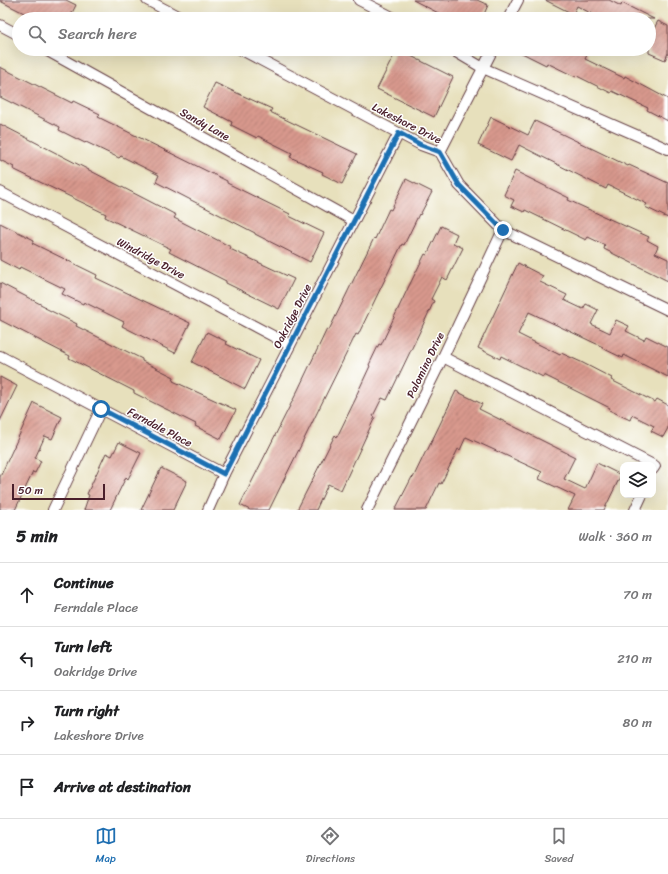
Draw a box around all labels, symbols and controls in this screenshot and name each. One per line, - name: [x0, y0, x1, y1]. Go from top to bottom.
- search box: [12, 12, 656, 56]
- text: Search here: [58, 21, 137, 47]
- icon: search: [26, 23, 48, 45]
- street label: Lakeshore Drive: [369, 98, 446, 149]
- street label: Sandy Lane: [176, 103, 234, 146]
- route end: [494, 221, 512, 239]
- street label: Windridge Drive: [113, 232, 189, 285]
- street label: Oakridge Drive: [268, 280, 317, 352]
- street label: Palomino Drive: [401, 328, 450, 401]
- route start: [92, 400, 110, 418]
- street label: Ferndale Place: [124, 402, 196, 453]
- map controls: [620, 462, 656, 498]
- button: layers: [620, 462, 656, 498]
- text: 50 m: [18, 481, 43, 500]
- scale bar: [12, 482, 105, 501]
- text: 5 min: [16, 521, 58, 551]
- text: Walk · 360 m: [578, 525, 652, 548]
- text: Continue: [54, 570, 114, 596]
- text: 70 m: [623, 583, 652, 606]
- icon: ahead: [16, 584, 38, 606]
- text: Ferndale Place: [54, 596, 138, 619]
- text: Turn left: [54, 634, 112, 660]
- text: 210 m: [617, 647, 652, 670]
- icon: left: [16, 648, 38, 670]
- text: Oakridge Drive: [54, 660, 137, 683]
- text: Turn right: [54, 698, 119, 724]
- text: 80 m: [623, 711, 652, 734]
- icon: right: [16, 712, 38, 734]
- text: Lakeshore Drive: [54, 724, 144, 747]
- text: Arrive at destination: [54, 774, 191, 800]
- icon: arrive: [16, 776, 38, 798]
- tab: Map: [95, 825, 117, 868]
- tab: Directions: [306, 825, 355, 868]
- tab: Saved: [544, 825, 573, 868]

